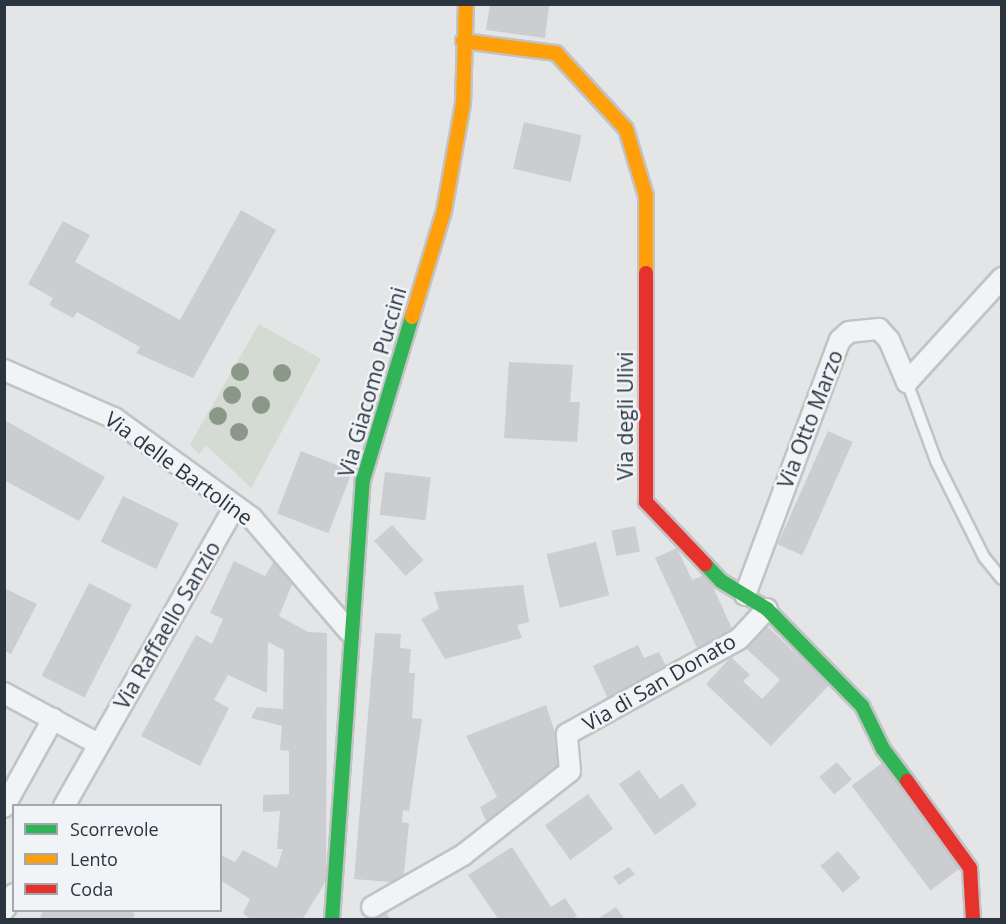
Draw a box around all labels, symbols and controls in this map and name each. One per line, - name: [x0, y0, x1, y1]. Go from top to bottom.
- street label: Via Giacomo Puccini: [333, 284, 411, 480]
- street label: Via Otto Marzo: [772, 346, 848, 492]
- street label: Via degli Ulivi: [612, 352, 638, 480]
- street label: Via delle Bartoline: [100, 406, 258, 530]
- street label: Via Raffaello Sanzio: [109, 537, 225, 713]
- street label: Via di San Donato: [578, 628, 740, 736]
- legend: [12, 804, 222, 912]
- text: Scorrevole: [70, 817, 159, 841]
- text: Lento: [70, 847, 118, 871]
- text: Coda: [70, 877, 113, 901]

